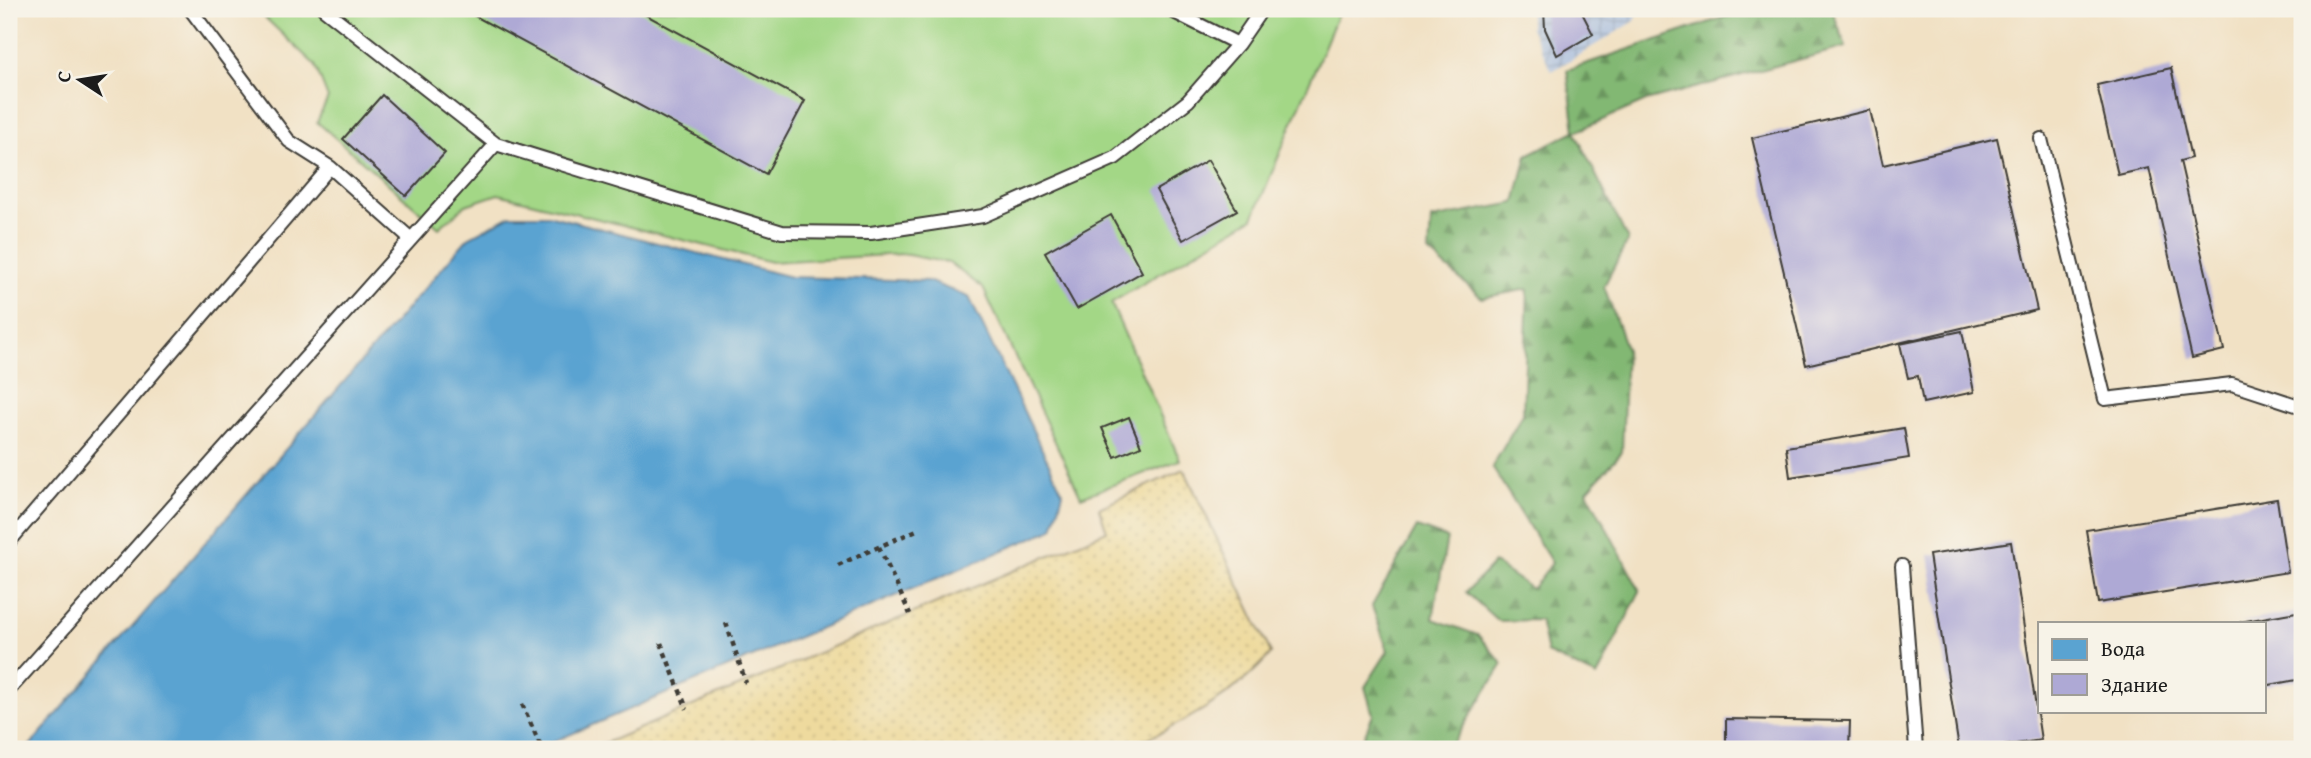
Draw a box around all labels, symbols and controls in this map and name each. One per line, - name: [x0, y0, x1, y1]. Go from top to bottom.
- north arrow: [46, 46, 116, 116]
- text: С: [49, 68, 78, 85]
- legend: [2038, 622, 2266, 712]
- text: Вода: [2101, 633, 2145, 664]
- text: Здание: [2101, 669, 2168, 700]

